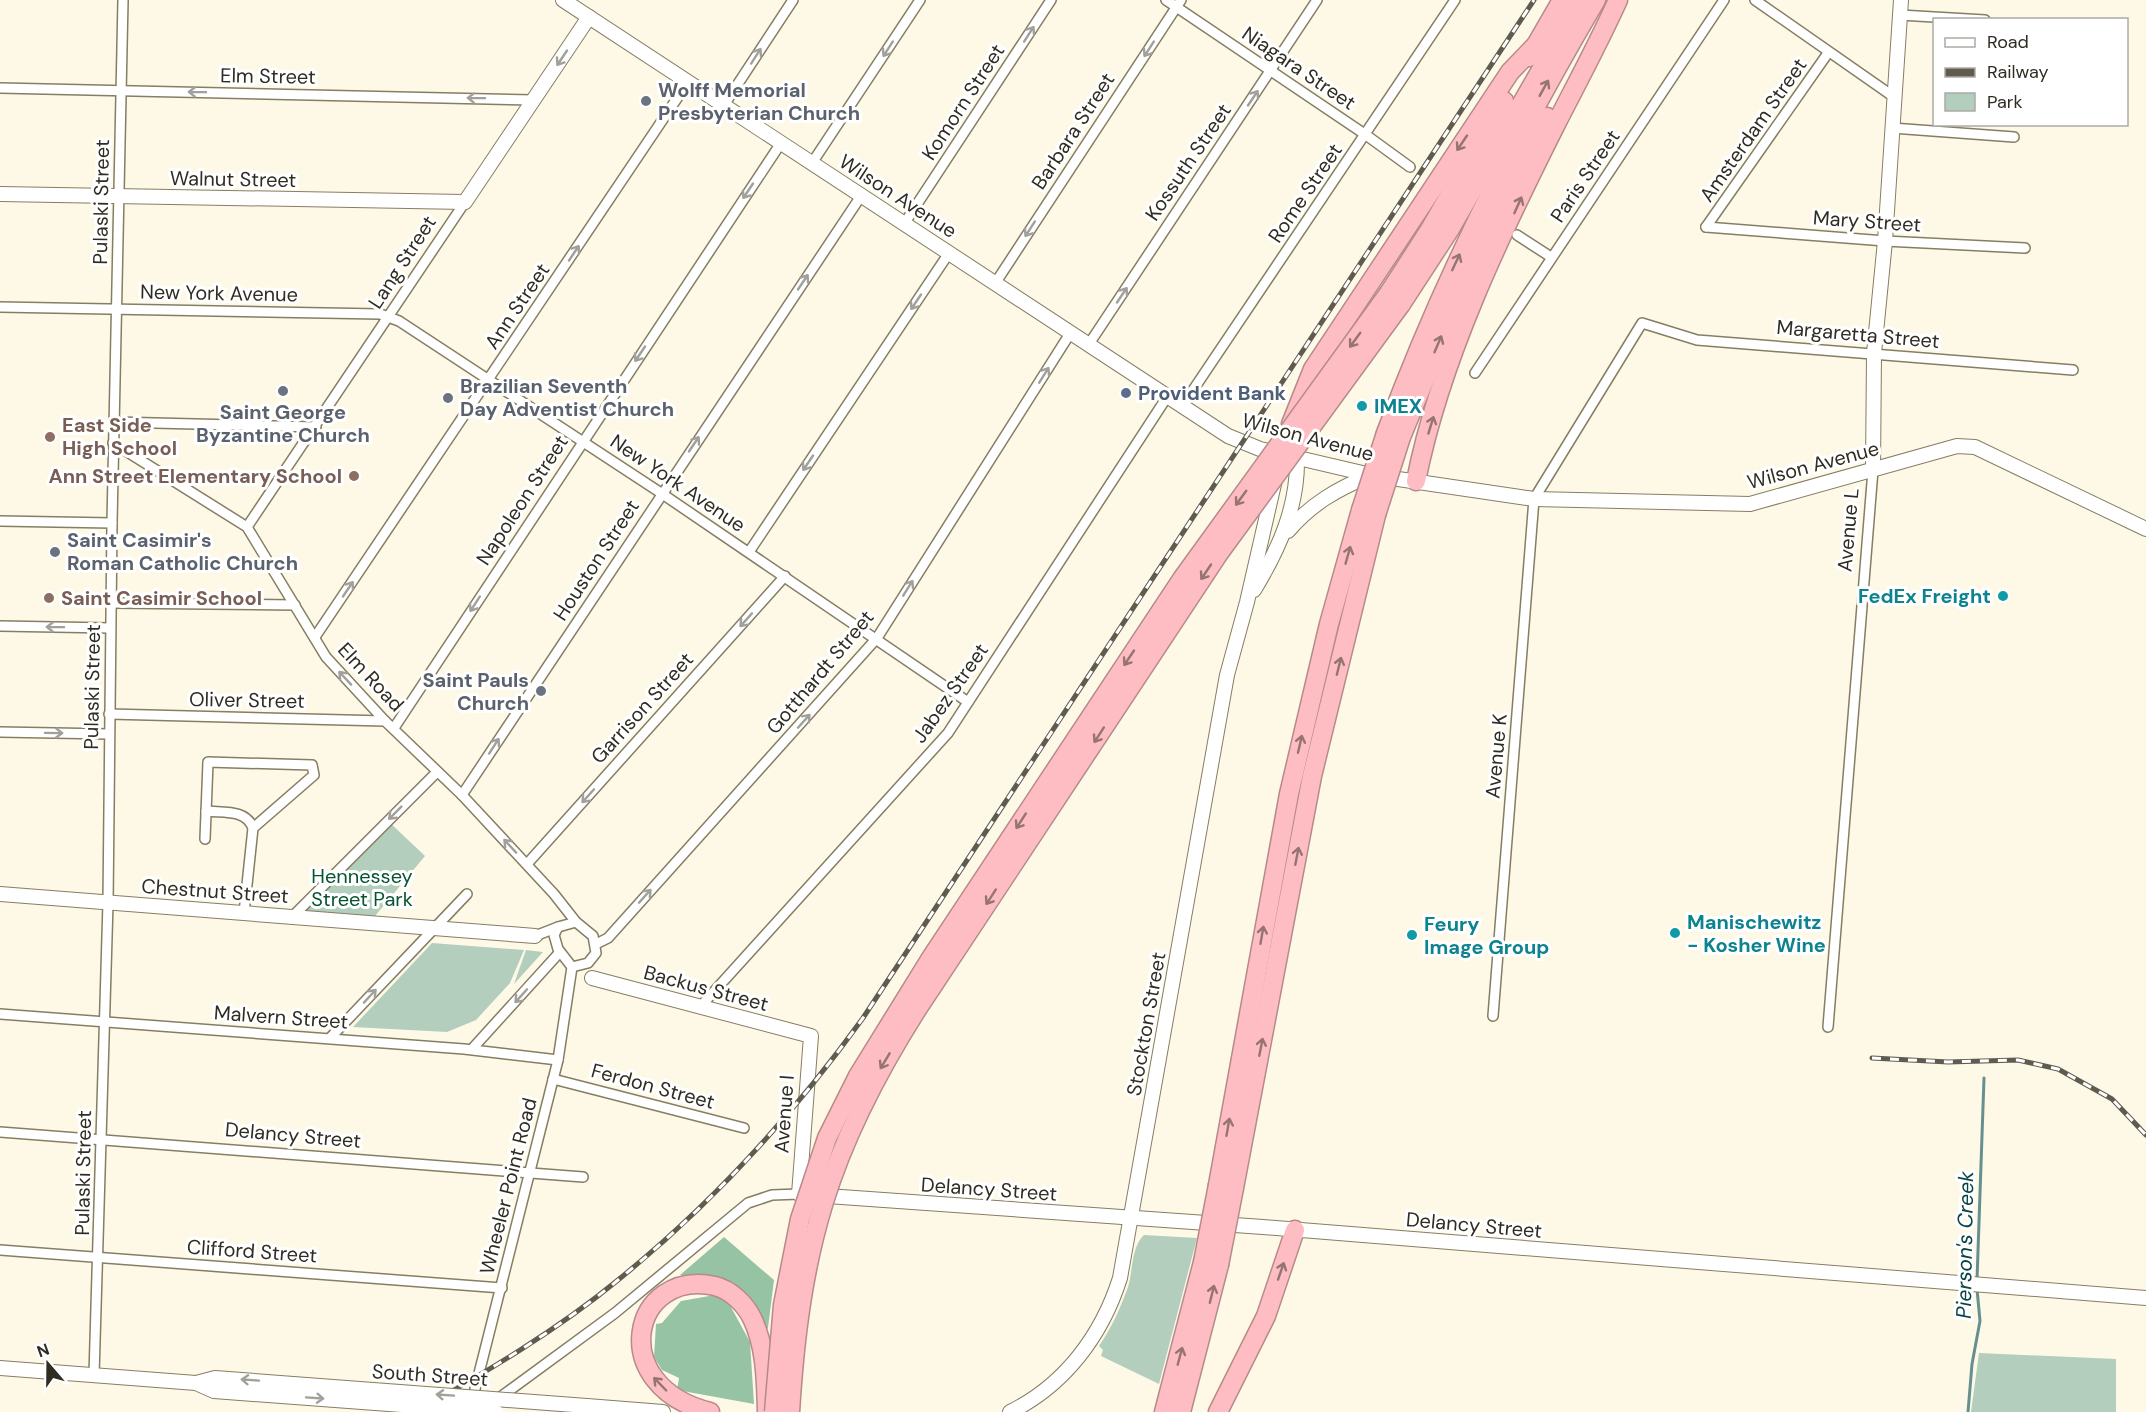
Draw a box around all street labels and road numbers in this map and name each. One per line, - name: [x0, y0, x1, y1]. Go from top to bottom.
- street label: Niagara Street: [1237, 20, 1361, 116]
- street label: Komorn Street: [916, 39, 1010, 165]
- street label: Amsterdam Street: [1694, 53, 1812, 207]
- street label: Elm Street: [220, 62, 316, 90]
- street label: Barbara Street: [1026, 68, 1120, 194]
- street label: Kossuth Street: [1139, 98, 1237, 226]
- street label: Paris Street: [1545, 125, 1626, 227]
- street label: Rome Street: [1262, 138, 1348, 248]
- street label: Pulaski Street: [87, 139, 115, 265]
- street label: Wilson Avenue: [834, 148, 962, 244]
- street label: Walnut Street: [170, 165, 297, 193]
- street label: Mary Street: [1812, 204, 1922, 238]
- street label: Lang Street: [362, 210, 442, 314]
- street label: Ann Street: [479, 258, 555, 354]
- street label: New York Avenue: [140, 279, 298, 307]
- street label: Margaretta Street: [1775, 314, 1941, 354]
- street label: Wilson Avenue: [1239, 407, 1377, 467]
- street label: New York Avenue: [605, 428, 751, 538]
- street label: Napoleon Street: [470, 430, 574, 570]
- street label: Wilson Avenue: [1744, 435, 1882, 495]
- street label: Avenue L: [1831, 487, 1865, 573]
- street label: Houston Street: [547, 494, 645, 626]
- street label: Gotthardt Street: [761, 605, 880, 739]
- street label: Pulaski Street: [78, 624, 106, 750]
- street label: Elm Road: [332, 637, 410, 717]
- street label: Jabez Street: [906, 638, 994, 748]
- street label: Garrison Street: [585, 647, 699, 769]
- street label: Oliver Street: [189, 686, 305, 714]
- street label: Avenue K: [1479, 712, 1513, 799]
- street label: Chestnut Street: [141, 873, 290, 909]
- street label: Stockton Street: [1121, 950, 1171, 1098]
- street label: Backus Street: [641, 959, 771, 1017]
- street label: Malvern Street: [213, 999, 349, 1035]
- street label: Ferdon Street: [589, 1057, 718, 1115]
- street label: Avenue I: [768, 1074, 800, 1154]
- street label: Wheeler Point Road: [473, 1095, 543, 1277]
- street label: Pulaski Street: [69, 1110, 97, 1236]
- street label: Delancy Street: [224, 1116, 362, 1154]
- street label: Delancy Street: [920, 1171, 1058, 1207]
- street label: Delancy Street: [1405, 1206, 1543, 1244]
- street label: Clifford Street: [186, 1233, 318, 1269]
- street label: South Street: [371, 1358, 489, 1392]

